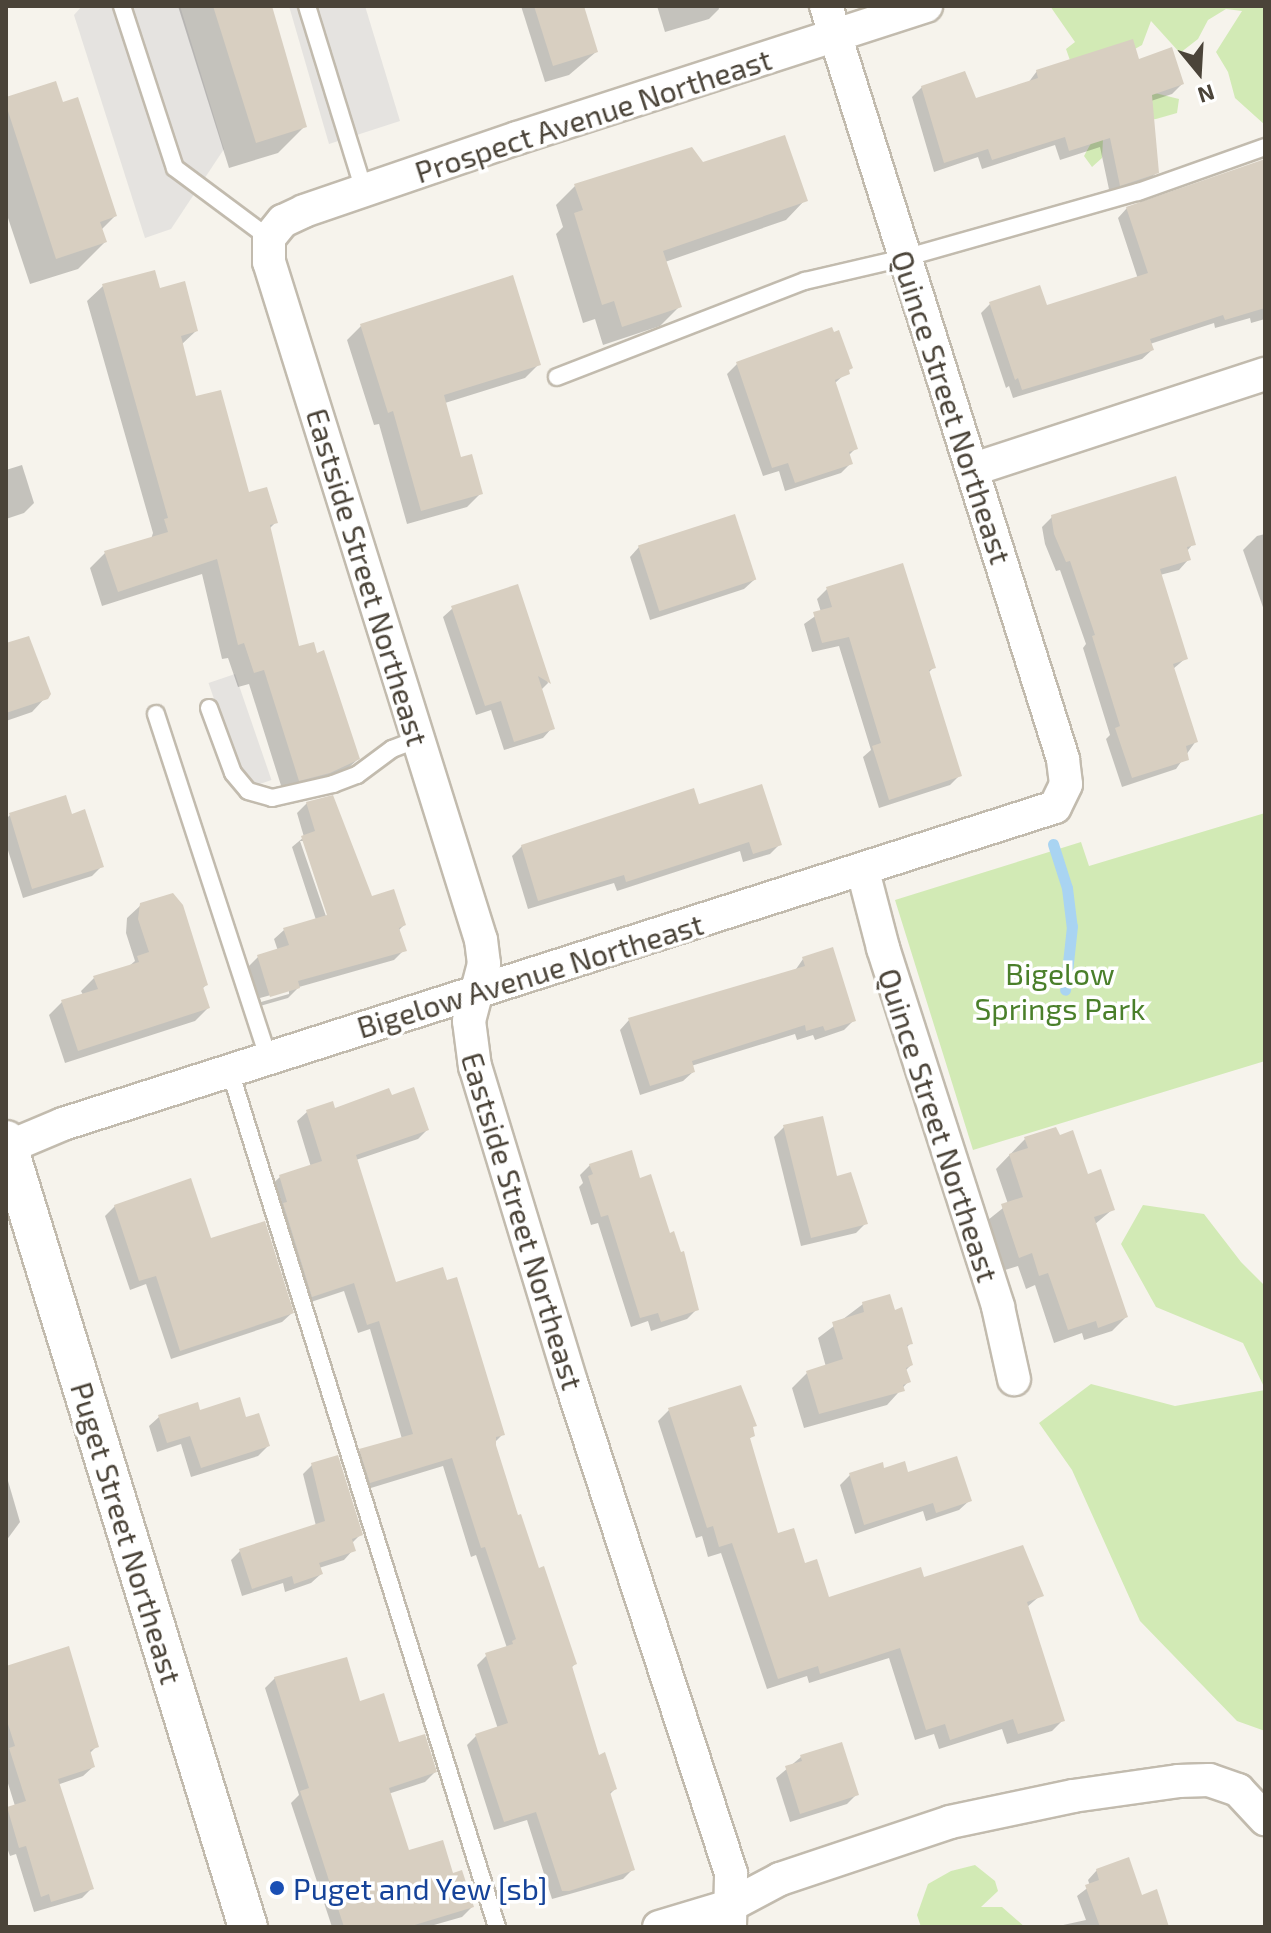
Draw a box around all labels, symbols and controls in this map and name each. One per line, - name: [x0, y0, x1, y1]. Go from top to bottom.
- north arrow: [1159, 32, 1239, 112]
- street label: Prospect Avenue Northeast: [410, 40, 776, 190]
- text: N: [1195, 80, 1218, 110]
- street label: Quince Street Northeast: [884, 246, 1020, 568]
- street label: Eastside Street Northeast: [299, 404, 437, 750]
- street label: Bigelow Avenue Northeast: [352, 905, 708, 1045]
- park label: Bigelow Springs Park: [974, 955, 1146, 1026]
- street label: Quince Street Northeast: [871, 964, 1007, 1286]
- street label: Eastside Street Northeast: [454, 1048, 592, 1394]
- street label: Puget Street Northeast: [64, 1378, 190, 1688]
- place label: Puget and Yew [sb]: [293, 1870, 549, 1906]
- marker: Puget and Yew [sb]: [268, 1879, 286, 1897]

